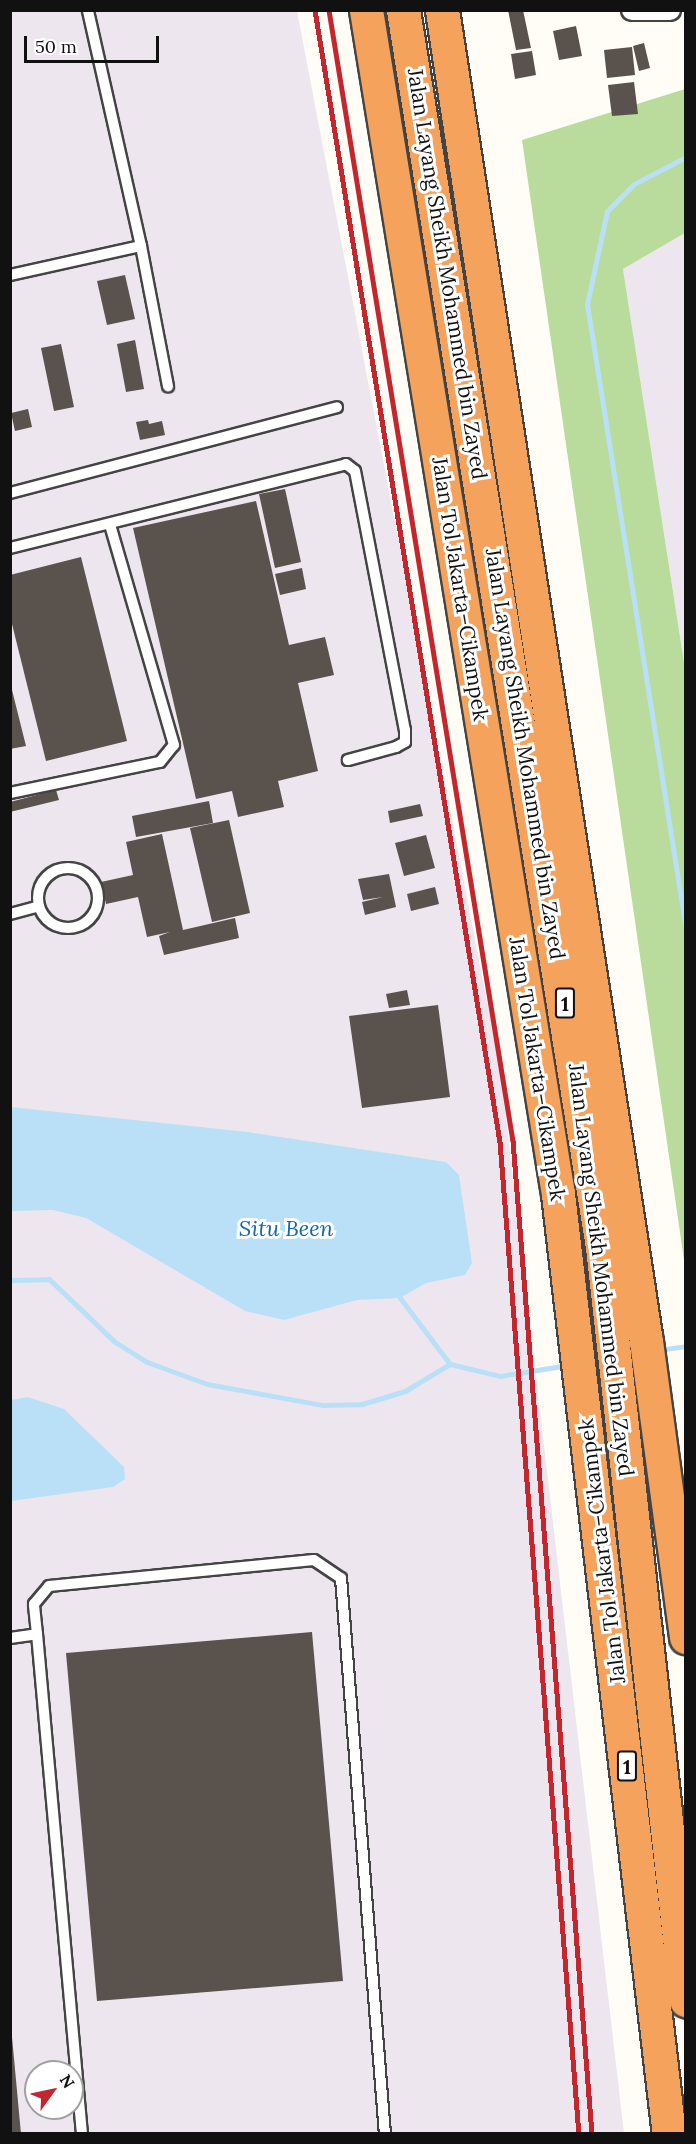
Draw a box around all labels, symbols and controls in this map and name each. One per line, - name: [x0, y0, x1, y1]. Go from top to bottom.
- scale bar: [27, 24, 162, 62]
- text: 50 m: [35, 35, 77, 58]
- street label: Jalan Layang Sheikh Mohammed bin Zayed: [402, 67, 492, 481]
- street label: Jalan Tol Jakarta–Cikampek: [427, 455, 493, 723]
- street label: Jalan Layang Sheikh Mohammed bin Zayed: [480, 547, 570, 961]
- street label: Jalan Tol Jakarta–Cikampek: [504, 935, 570, 1203]
- road number: 1: [554, 986, 576, 1020]
- street label: Jalan Layang Sheikh Mohammed bin Zayed: [563, 1062, 639, 1478]
- water label: Situ Been: [239, 1216, 333, 1242]
- street label: Jalan Tol Jakarta–Cikampek: [573, 1417, 631, 1685]
- road number: 1: [616, 1749, 638, 1783]
- north arrow: [24, 2060, 84, 2120]
- text: N: [56, 2071, 79, 2092]

